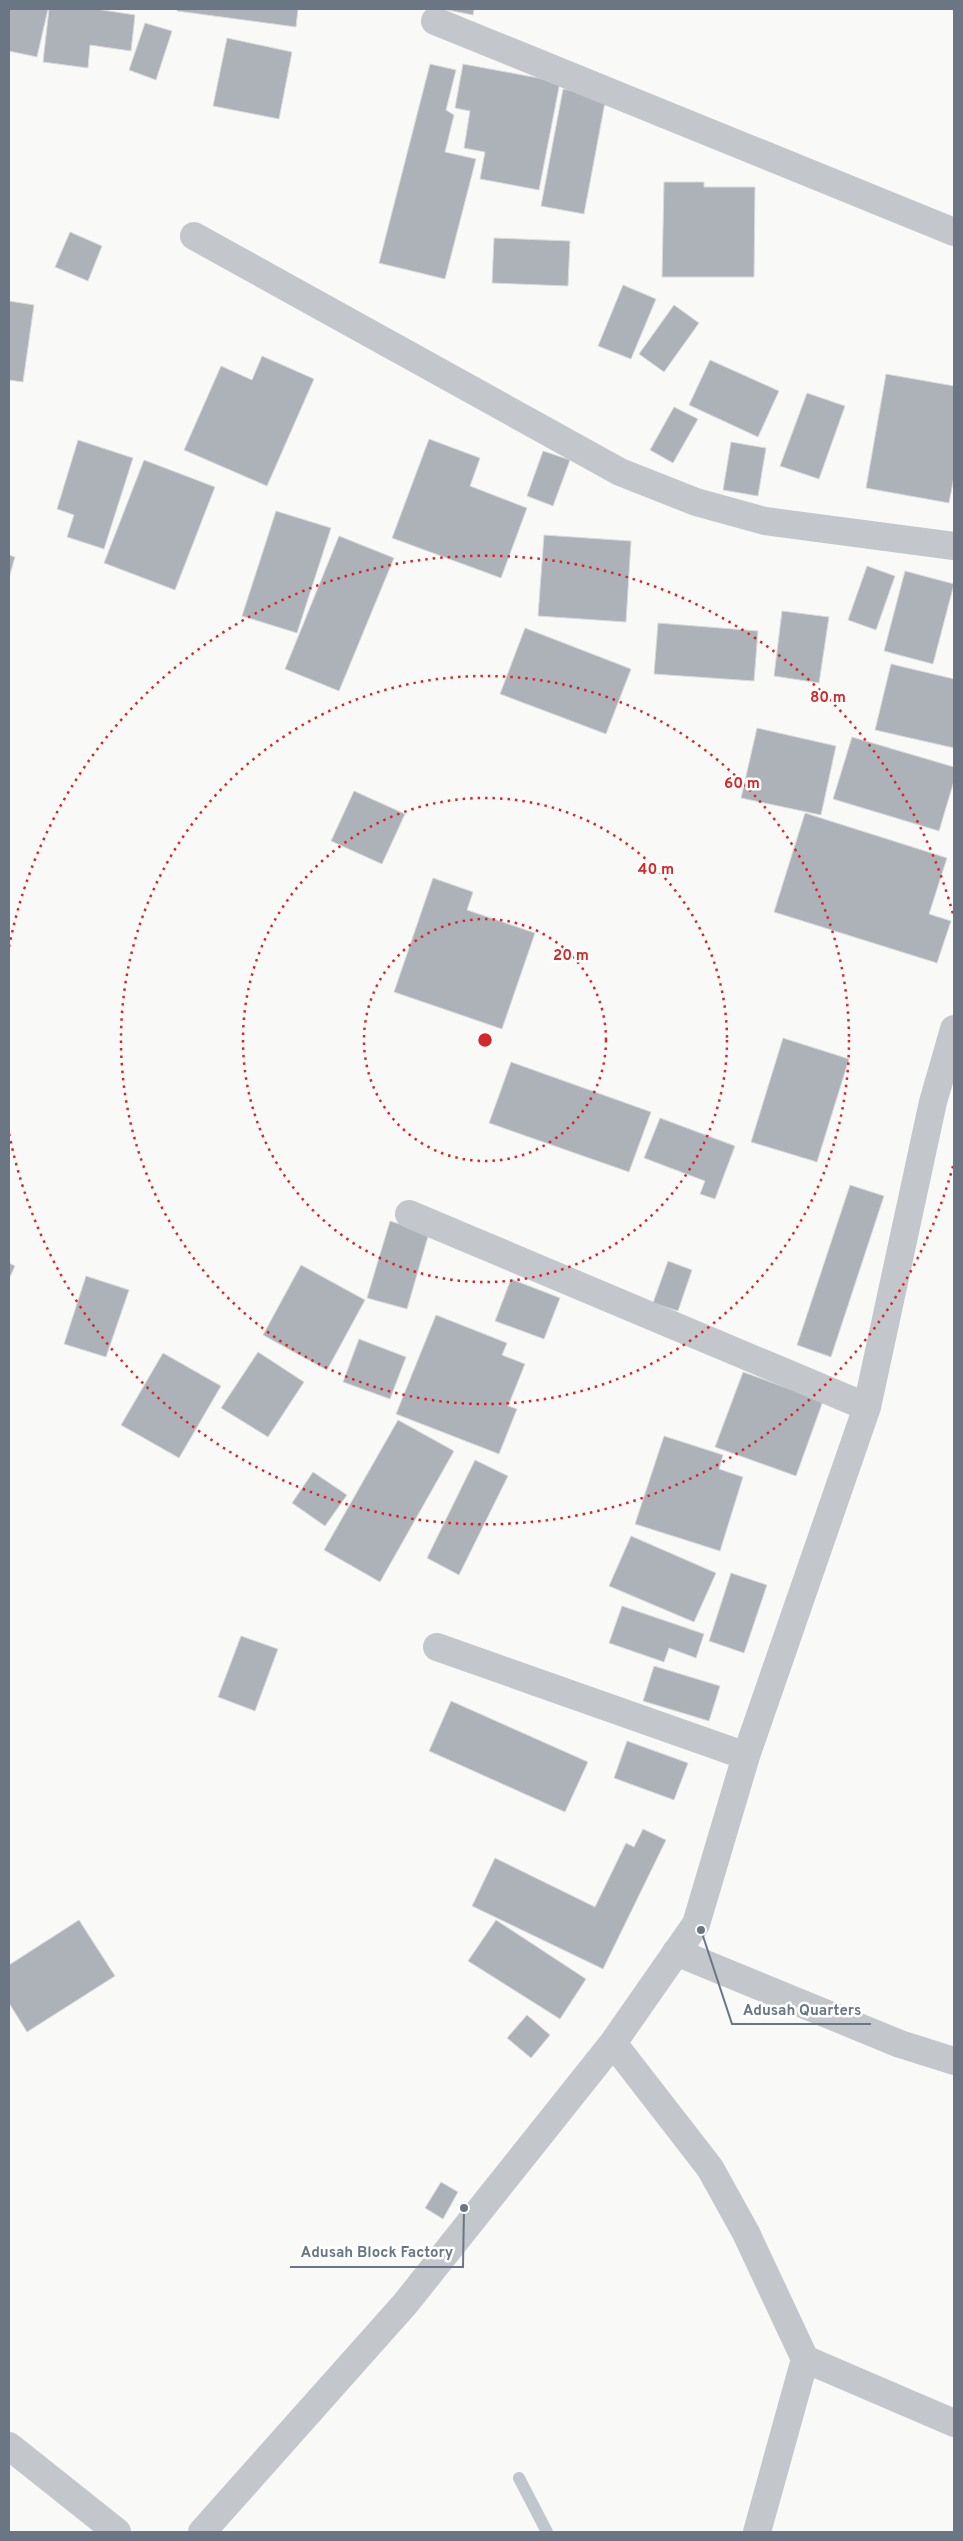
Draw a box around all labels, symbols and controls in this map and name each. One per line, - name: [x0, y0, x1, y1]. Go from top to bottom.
- text: 80 m: [810, 689, 846, 708]
- text: 60 m: [724, 775, 760, 794]
- text: 40 m: [638, 861, 674, 880]
- text: 20 m: [553, 947, 589, 966]
- centre of rings: [476, 1031, 494, 1049]
- callout: Adusah Quarters: [732, 1994, 871, 2024]
- text: Adusah Quarters: [743, 2002, 861, 2021]
- callout: Adusah Block Factory: [290, 2237, 463, 2267]
- text: Adusah Block Factory: [301, 2244, 454, 2263]

